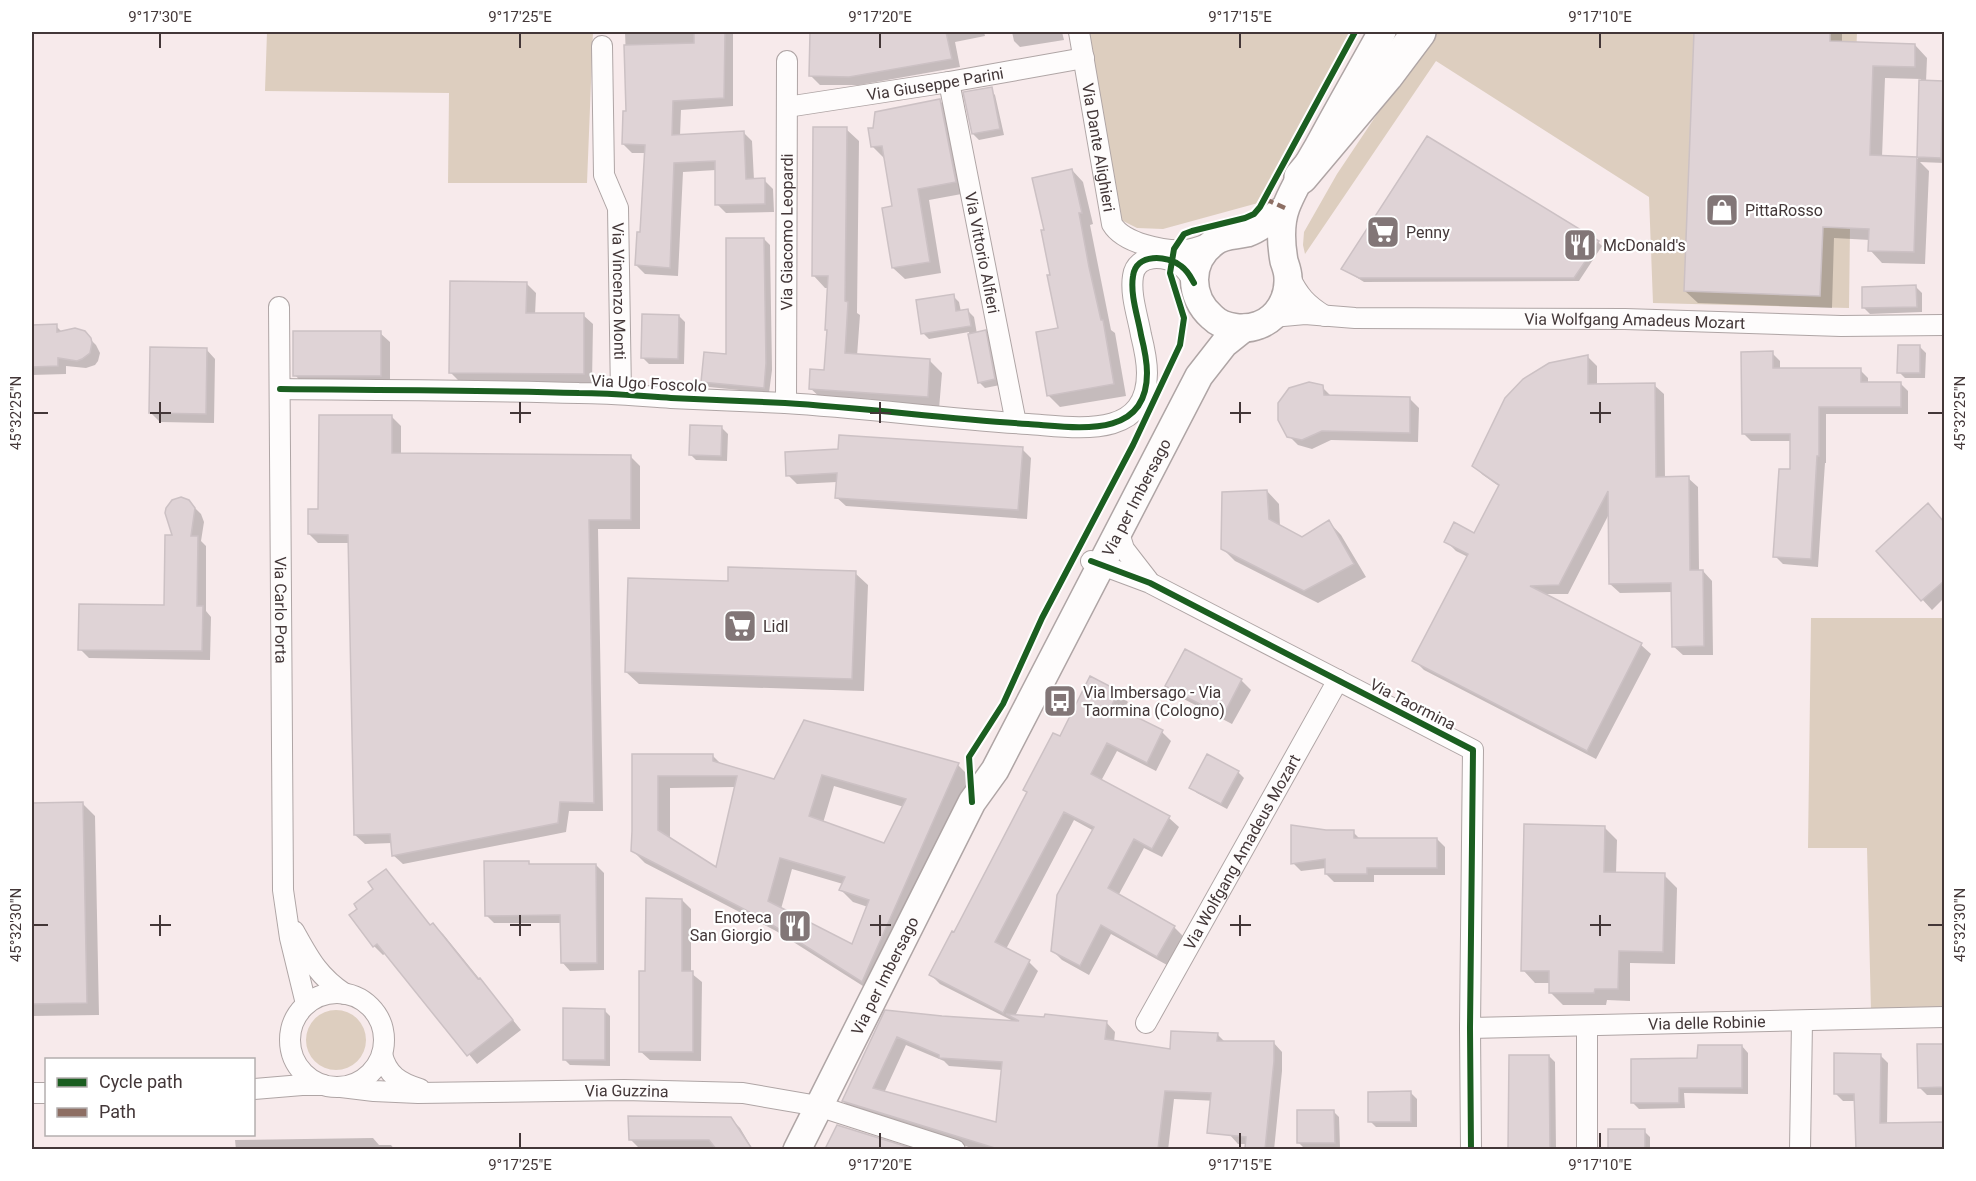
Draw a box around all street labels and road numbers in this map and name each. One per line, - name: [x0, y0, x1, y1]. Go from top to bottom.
- street label: Via Giuseppe Parini: [866, 63, 1005, 105]
- street label: Via Dante Alighieri: [1078, 82, 1119, 213]
- street label: Via Giacomo Leopardi: [777, 153, 797, 311]
- street label: Via Vittorio Alfieri: [961, 190, 1003, 315]
- street label: Via Vincenzo Monti: [608, 222, 629, 360]
- street label: Via Wolfgang Amadeus Mozart: [1524, 310, 1745, 333]
- street label: Via Ugo Foscolo: [591, 371, 707, 396]
- street label: Via per Imbersago: [1098, 435, 1175, 560]
- street label: Via Carlo Porta: [271, 556, 290, 664]
- street label: Via Taormina: [1367, 675, 1459, 734]
- street label: Via Wolfgang Amadeus Mozart: [1180, 751, 1304, 953]
- street label: Via per Imbersago: [847, 914, 923, 1038]
- street label: Via delle Robinie: [1648, 1012, 1766, 1034]
- street label: Via Guzzina: [585, 1081, 669, 1101]

